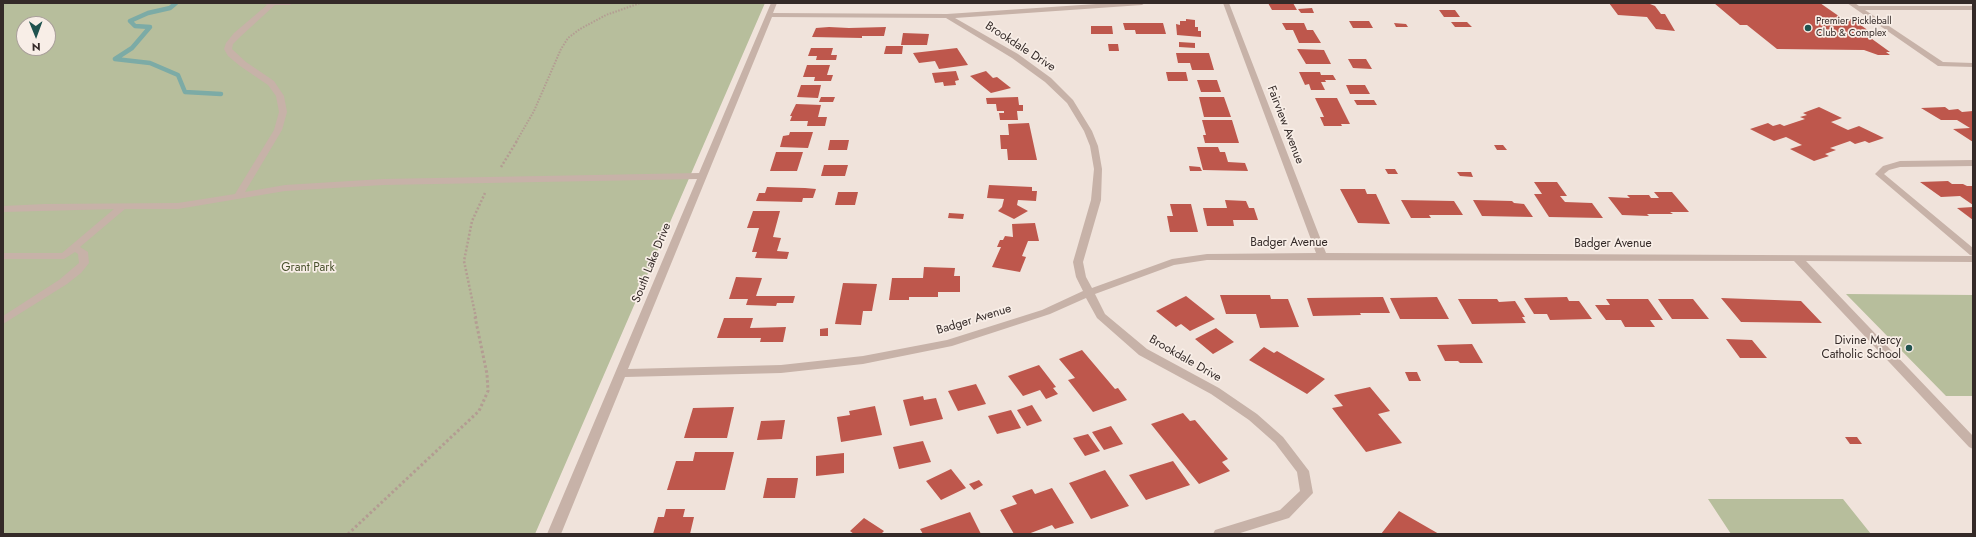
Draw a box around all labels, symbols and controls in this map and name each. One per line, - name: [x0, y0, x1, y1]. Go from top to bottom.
- north arrow: [16, 16, 56, 56]
- place label: Premier Pickleball Club & Complex: [1816, 16, 1892, 40]
- street label: Brookdale Drive: [982, 19, 1058, 75]
- marker: Premier Pickleball Club & Complex: [1803, 23, 1813, 33]
- text: N: [32, 39, 41, 55]
- street label: Fairview Avenue: [1263, 84, 1307, 166]
- street label: South Lake Drive: [629, 221, 675, 305]
- street label: Badger Avenue: [1250, 236, 1328, 250]
- street label: Badger Avenue: [1574, 237, 1652, 251]
- park label: Grant Park: [281, 261, 335, 275]
- street label: Badger Avenue: [935, 302, 1013, 338]
- street label: Brookdale Drive: [1146, 333, 1224, 385]
- place label: Divine Mercy Catholic School: [1822, 334, 1901, 362]
- marker: Divine Mercy Catholic School: [1904, 343, 1914, 353]

